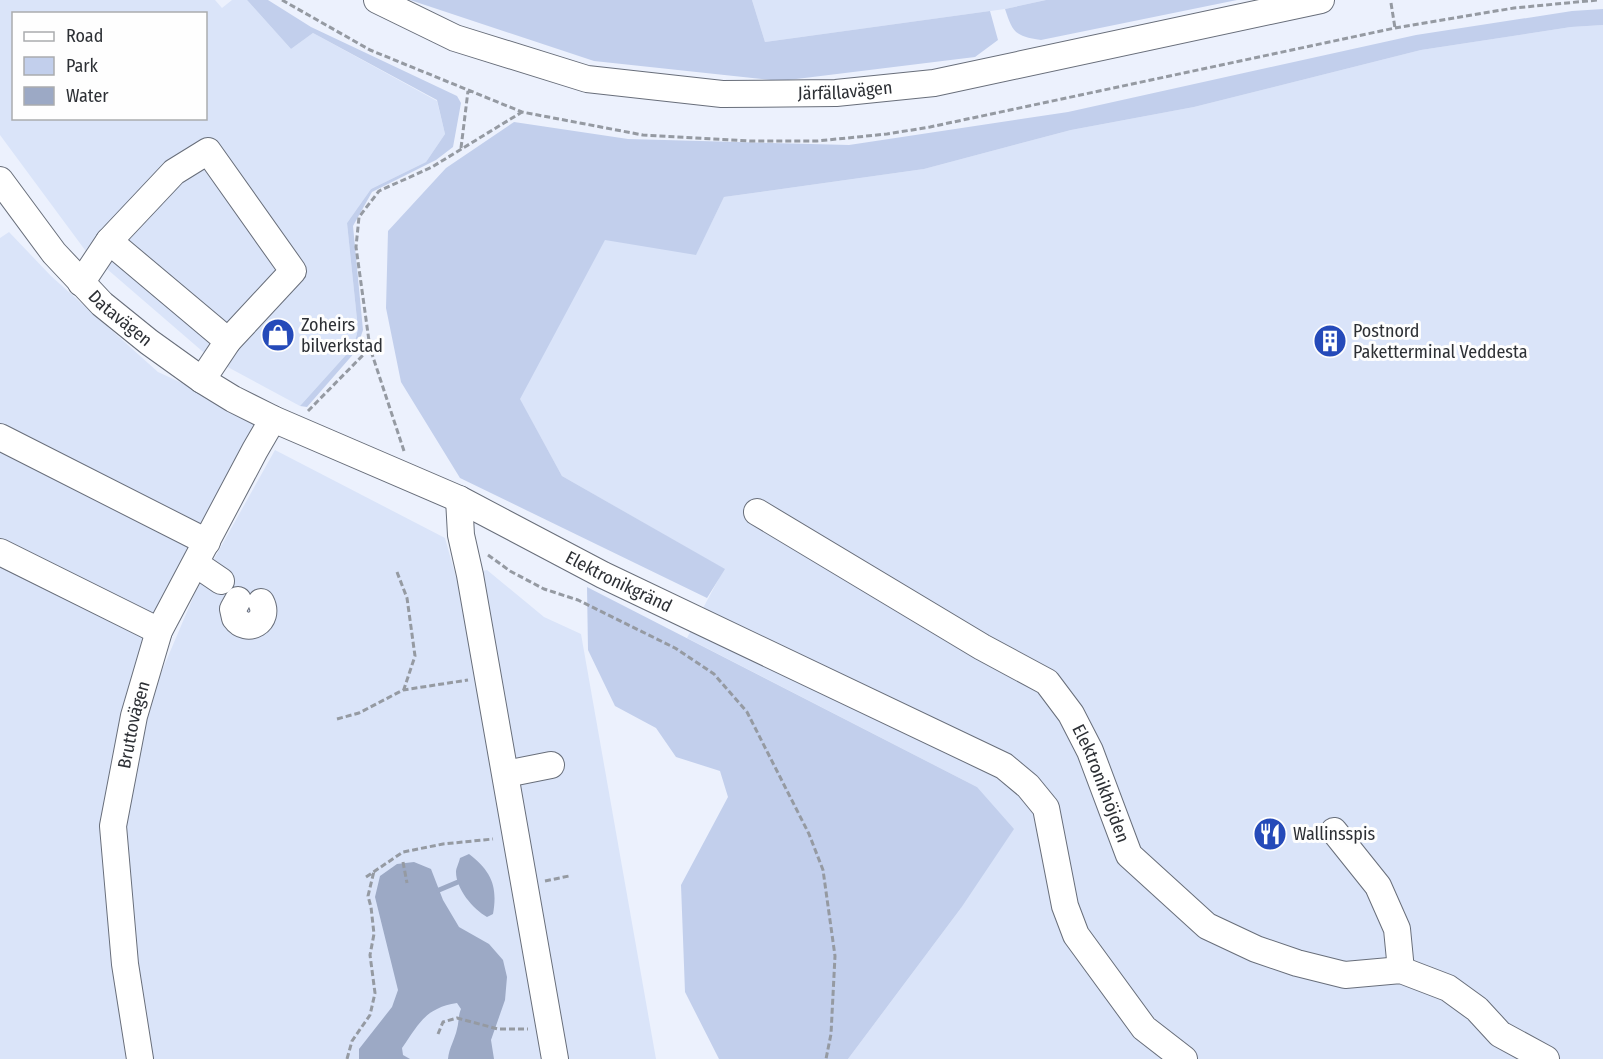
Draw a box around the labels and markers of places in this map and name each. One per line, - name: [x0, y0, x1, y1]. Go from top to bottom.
- place label: Zoheirs bilverkstad: [301, 314, 383, 357]
- shop icon: Zoheirs bilverkstad: [260, 317, 296, 353]
- place label: Postnord Paketterminal Veddesta: [1353, 320, 1528, 363]
- building icon: Postnord Paketterminal Veddesta: [1312, 323, 1348, 359]
- restaurant icon: Wallinsspis: [1252, 816, 1288, 852]
- place label: Wallinsspis: [1293, 823, 1375, 845]

